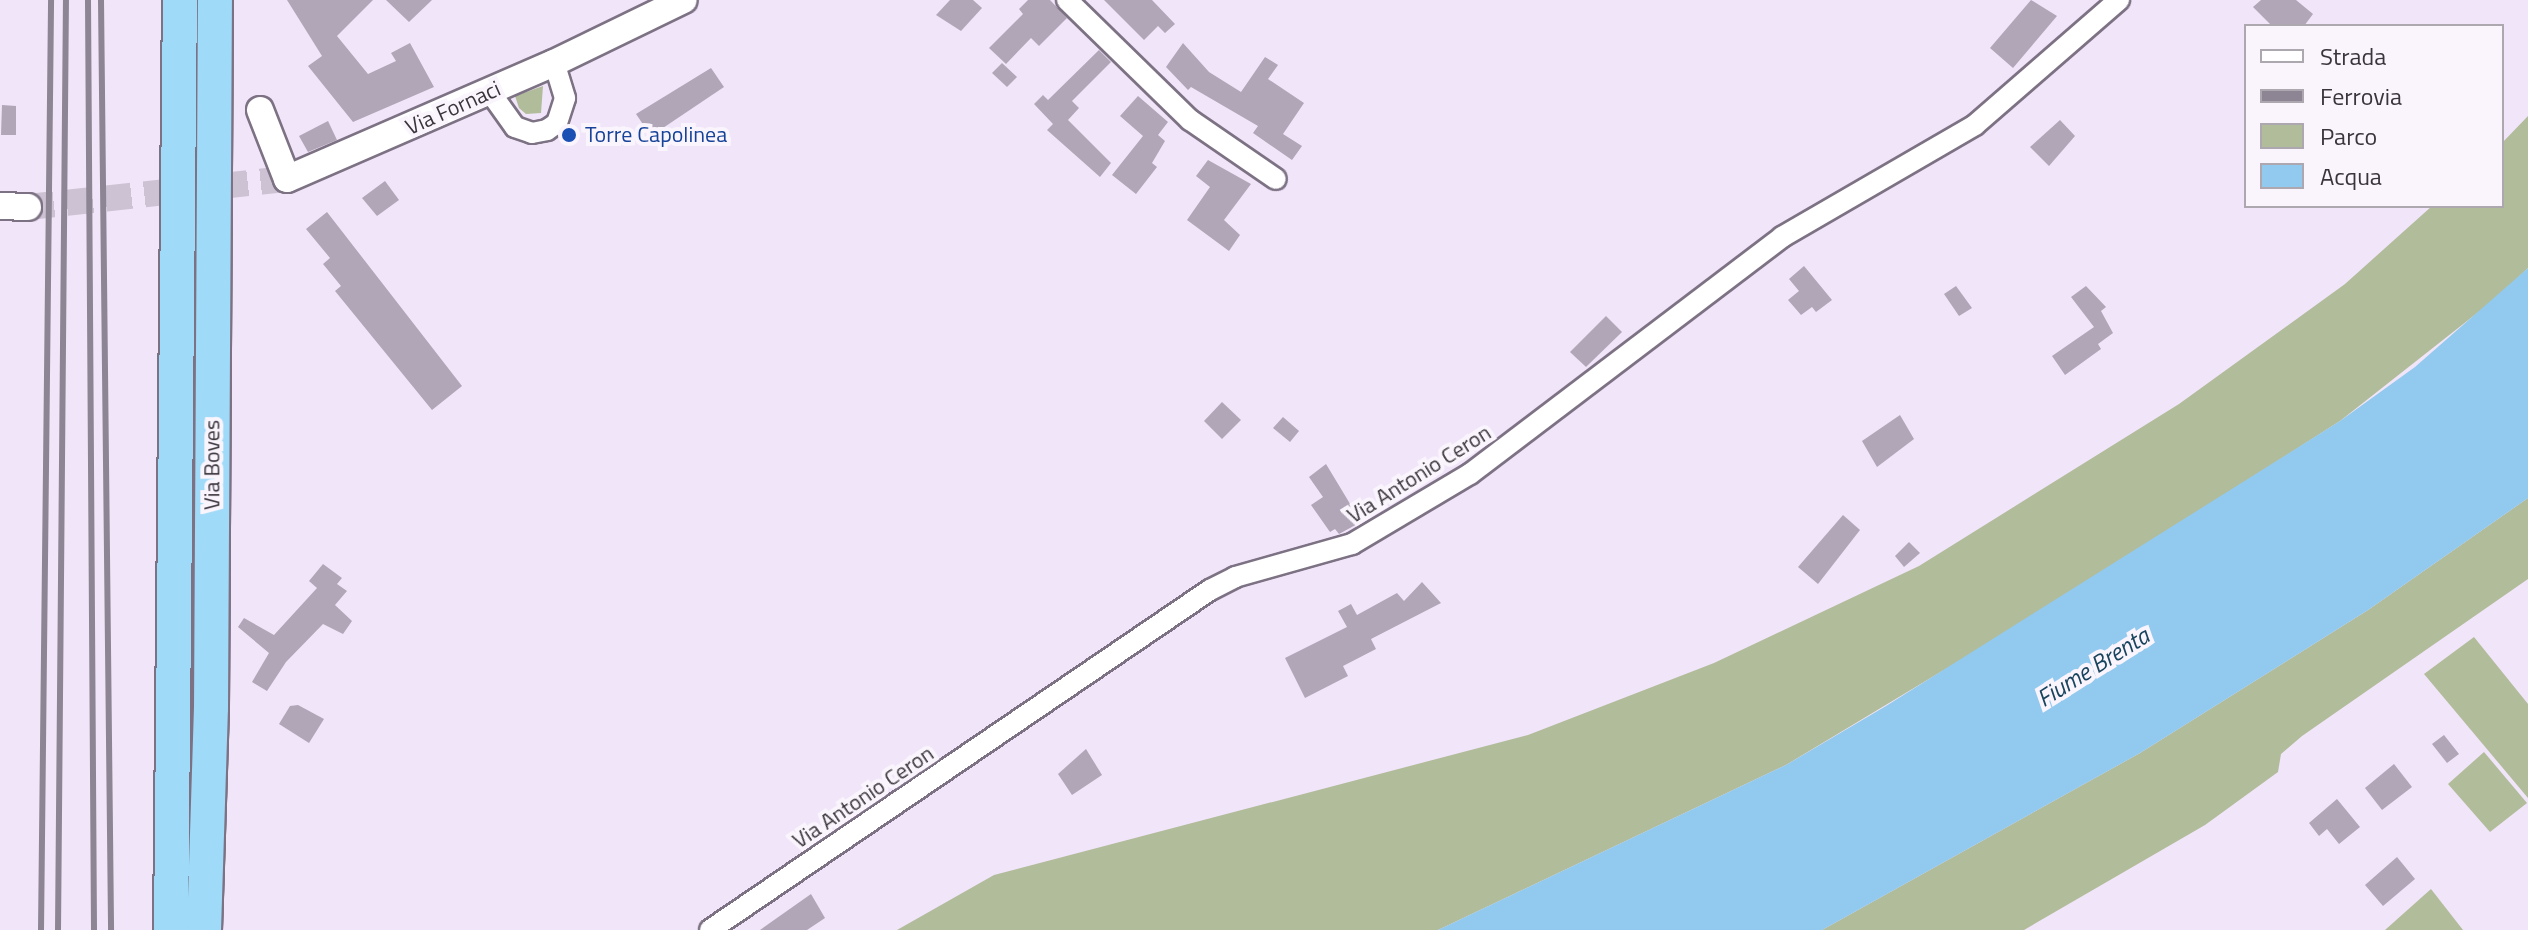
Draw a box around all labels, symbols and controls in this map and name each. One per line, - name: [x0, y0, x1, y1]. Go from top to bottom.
- legend: [2244, 24, 2504, 208]
- text: Strada: [2320, 38, 2386, 74]
- street label: Via Fornaci: [401, 75, 505, 141]
- text: Ferrovia: [2320, 78, 2402, 114]
- text: Parco: [2320, 118, 2377, 154]
- place label: Torre Capolinea: [585, 122, 727, 148]
- marker: Torre Capolinea: [560, 126, 578, 144]
- text: Acqua: [2320, 158, 2382, 194]
- street label: Via Antonio Ceron: [1342, 419, 1496, 529]
- street label: Via Boves: [199, 420, 225, 510]
- water label: Fiume Brenta: [2031, 621, 2155, 713]
- street label: Via Antonio Ceron: [787, 740, 939, 854]

